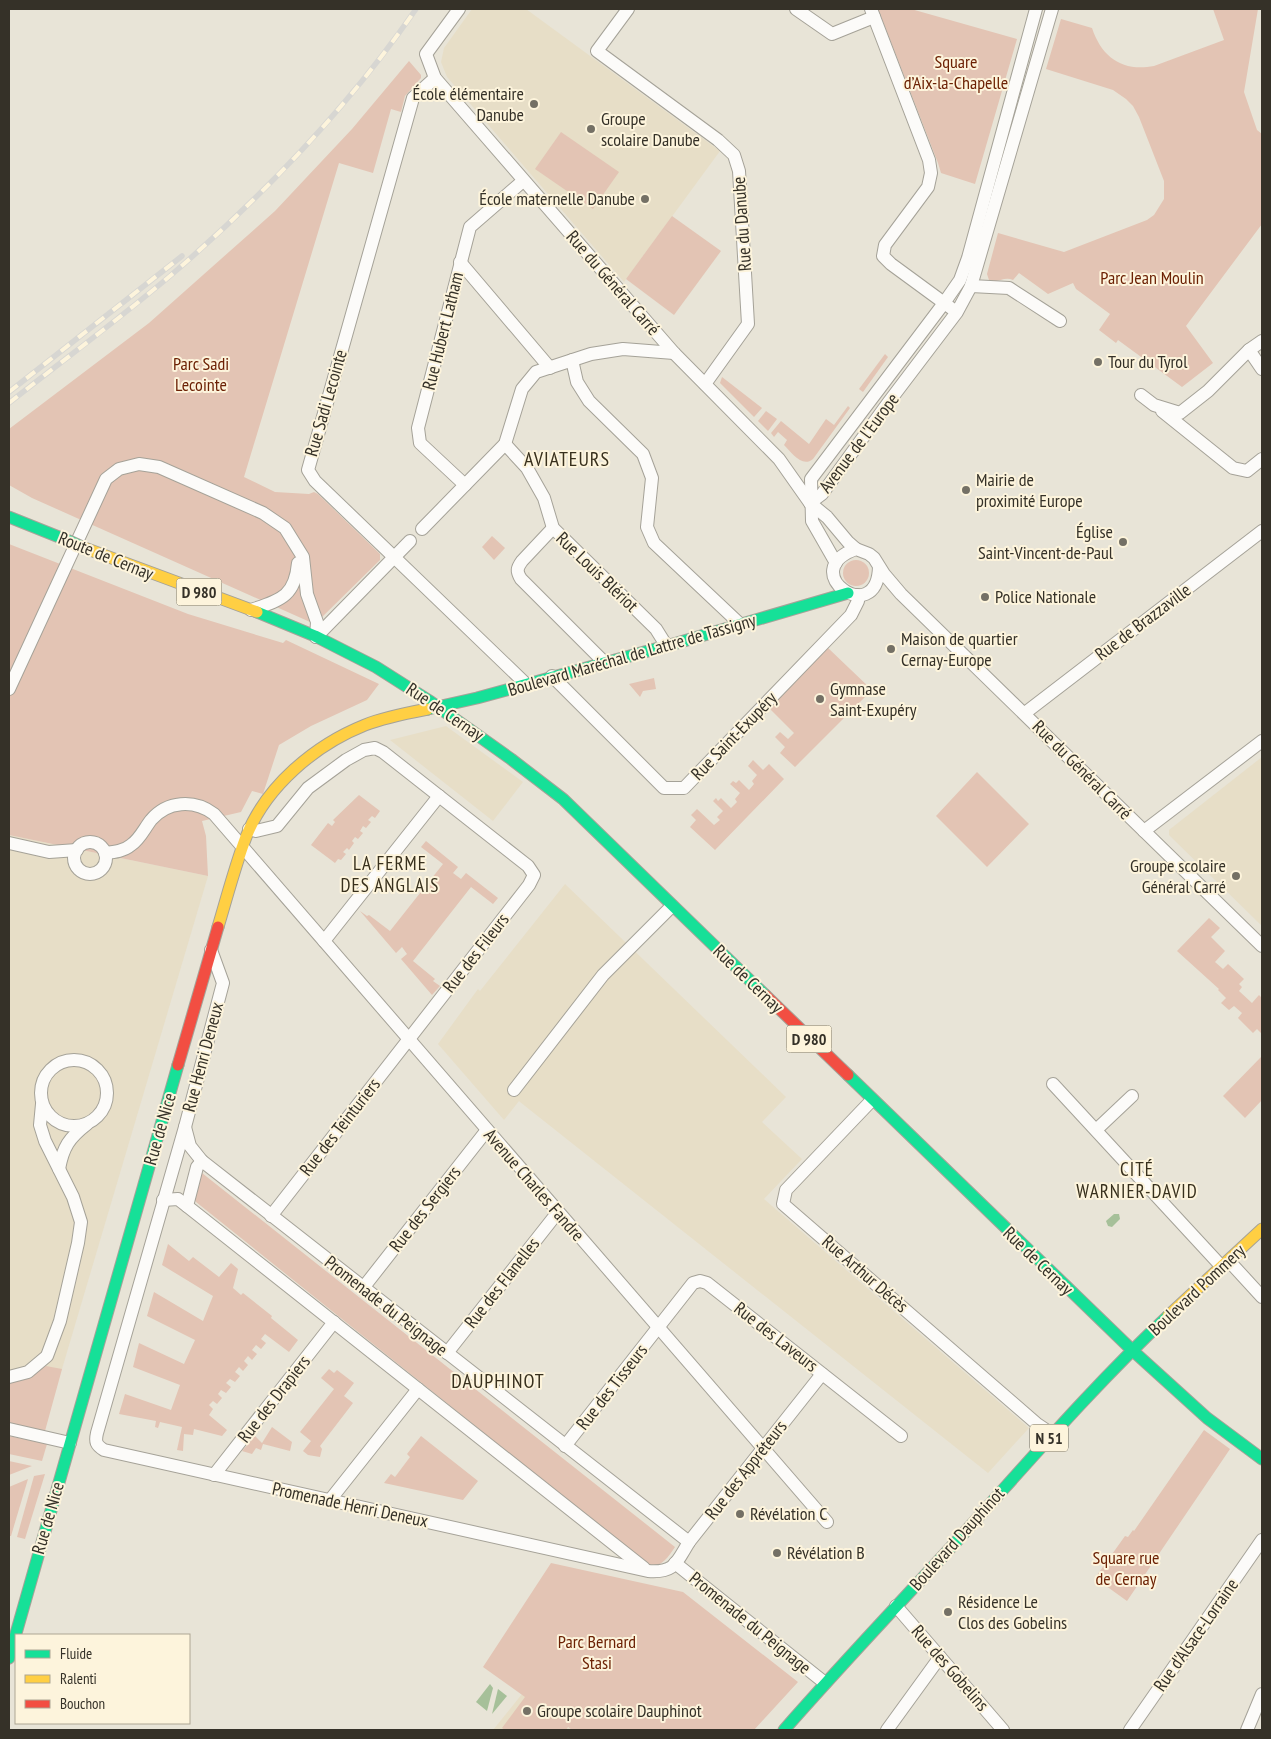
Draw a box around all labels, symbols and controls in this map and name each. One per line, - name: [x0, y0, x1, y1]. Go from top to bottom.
- park label: Square d’Aix-la-Chapelle: [904, 50, 1008, 94]
- place label: École élémentaire Danube: [412, 82, 524, 126]
- marker: École élémentaire Danube: [528, 98, 540, 110]
- place label: Groupe scolaire Danube: [601, 107, 700, 151]
- marker: Groupe scolaire Danube: [585, 123, 597, 135]
- street label: Rue du Danube: [727, 176, 756, 272]
- place label: École maternelle Danube: [479, 187, 635, 210]
- marker: École maternelle Danube: [639, 193, 651, 205]
- street label: Rue du Général Carré: [562, 226, 665, 340]
- park label: Parc Jean Moulin: [1100, 266, 1204, 289]
- street label: Rue Hubert Latham: [417, 270, 468, 392]
- street label: Rue Sadi Lecointe: [299, 347, 352, 459]
- place label: Tour du Tyrol: [1108, 350, 1188, 373]
- park label: Parc Sadi Lecointe: [173, 352, 229, 396]
- marker: Tour du Tyrol: [1092, 356, 1104, 368]
- street label: Avenue de l'Europe: [814, 388, 904, 497]
- district label: AVIATEURS: [524, 446, 610, 472]
- place label: Mairie de proximité Europe: [976, 468, 1083, 512]
- marker: Mairie de proximité Europe: [960, 484, 972, 496]
- place label: Église Saint-Vincent-de-Paul: [978, 520, 1114, 564]
- street label: Route de Cernay: [55, 526, 157, 585]
- street label: Rue Louis Blériot: [551, 527, 643, 617]
- marker: Église Saint-Vincent-de-Paul: [1117, 536, 1129, 548]
- road number: D 980: [176, 578, 222, 606]
- street label: Rue de Brazzaville: [1090, 578, 1195, 665]
- place label: Police Nationale: [995, 585, 1096, 608]
- marker: Police Nationale: [979, 591, 991, 603]
- street label: Boulevard Maréchal de Lattre de Tassigny: [505, 608, 759, 701]
- place label: Maison de quartier Cernay-Europe: [901, 627, 1018, 671]
- marker: Maison de quartier Cernay-Europe: [885, 643, 897, 655]
- street label: Rue de Cernay: [402, 677, 489, 746]
- place label: Gymnase Saint-Exupéry: [830, 677, 917, 721]
- street label: Rue Saint-Exupéry: [686, 686, 782, 785]
- marker: Gymnase Saint-Exupéry: [814, 693, 826, 705]
- street label: Rue du Général Carré: [1028, 715, 1137, 824]
- district label: LA FERME DES ANGLAIS: [341, 851, 439, 897]
- place label: Groupe scolaire Général Carré: [1130, 854, 1226, 898]
- marker: Groupe scolaire Général Carré: [1230, 870, 1242, 882]
- street label: Rue des Fileurs: [437, 908, 514, 997]
- street label: Rue de Cernay: [708, 940, 788, 1018]
- street label: Rue Henri Deneux: [177, 999, 228, 1114]
- road number: D 980: [786, 1026, 832, 1052]
- street label: Rue des Teinturiers: [294, 1073, 385, 1180]
- street label: Rue de Nice: [138, 1090, 181, 1168]
- street label: Avenue Charles Fandre: [479, 1124, 590, 1246]
- district label: CITÉ WARNIER-DAVID: [1076, 1157, 1198, 1203]
- street label: Rue des Sergiers: [384, 1161, 465, 1256]
- street label: Rue de Cernay: [998, 1222, 1078, 1300]
- street label: Rue Arthur Décès: [817, 1230, 913, 1317]
- street label: Rue des Flanelles: [459, 1233, 544, 1333]
- street label: Boulevard Pommery: [1143, 1239, 1250, 1340]
- street label: Promenade du Peignage: [320, 1250, 453, 1361]
- street label: Rue des Laveurs: [730, 1297, 823, 1377]
- street label: Rue des Tisseurs: [571, 1339, 652, 1434]
- street label: Rue des Drapiers: [232, 1350, 315, 1447]
- district label: DAUPHINOT: [451, 1368, 545, 1394]
- street label: Rue des Appréteurs: [700, 1415, 792, 1524]
- road number: N 51: [1030, 1425, 1068, 1452]
- street label: Promenade Henri Deneux: [270, 1477, 431, 1532]
- street label: Rue de Nice: [26, 1479, 69, 1557]
- street label: Boulevard Dauphinot: [904, 1482, 1009, 1595]
- place label: Révélation C: [750, 1502, 827, 1525]
- marker: Révélation C: [734, 1508, 746, 1520]
- place label: Révélation B: [787, 1541, 865, 1564]
- park label: Square rue de Cernay: [1093, 1546, 1159, 1590]
- marker: Révélation B: [771, 1547, 783, 1559]
- street label: Promenade du Peignage: [685, 1566, 816, 1679]
- street label: Rue d'Alsace-Lorraine: [1148, 1574, 1243, 1696]
- place label: Résidence Le Clos des Gobelins: [958, 1590, 1067, 1634]
- marker: Résidence Le Clos des Gobelins: [942, 1606, 954, 1618]
- street label: Rue des Gobelins: [907, 1620, 994, 1716]
- park label: Parc Bernard Stasi: [558, 1630, 636, 1674]
- legend: [15, 1634, 190, 1724]
- text: Fluide: [60, 1644, 92, 1663]
- text: Ralenti: [60, 1669, 97, 1688]
- text: Bouchon: [60, 1694, 105, 1713]
- place label: Groupe scolaire Dauphinot: [537, 1699, 702, 1722]
- marker: Groupe scolaire Dauphinot: [521, 1705, 533, 1717]

